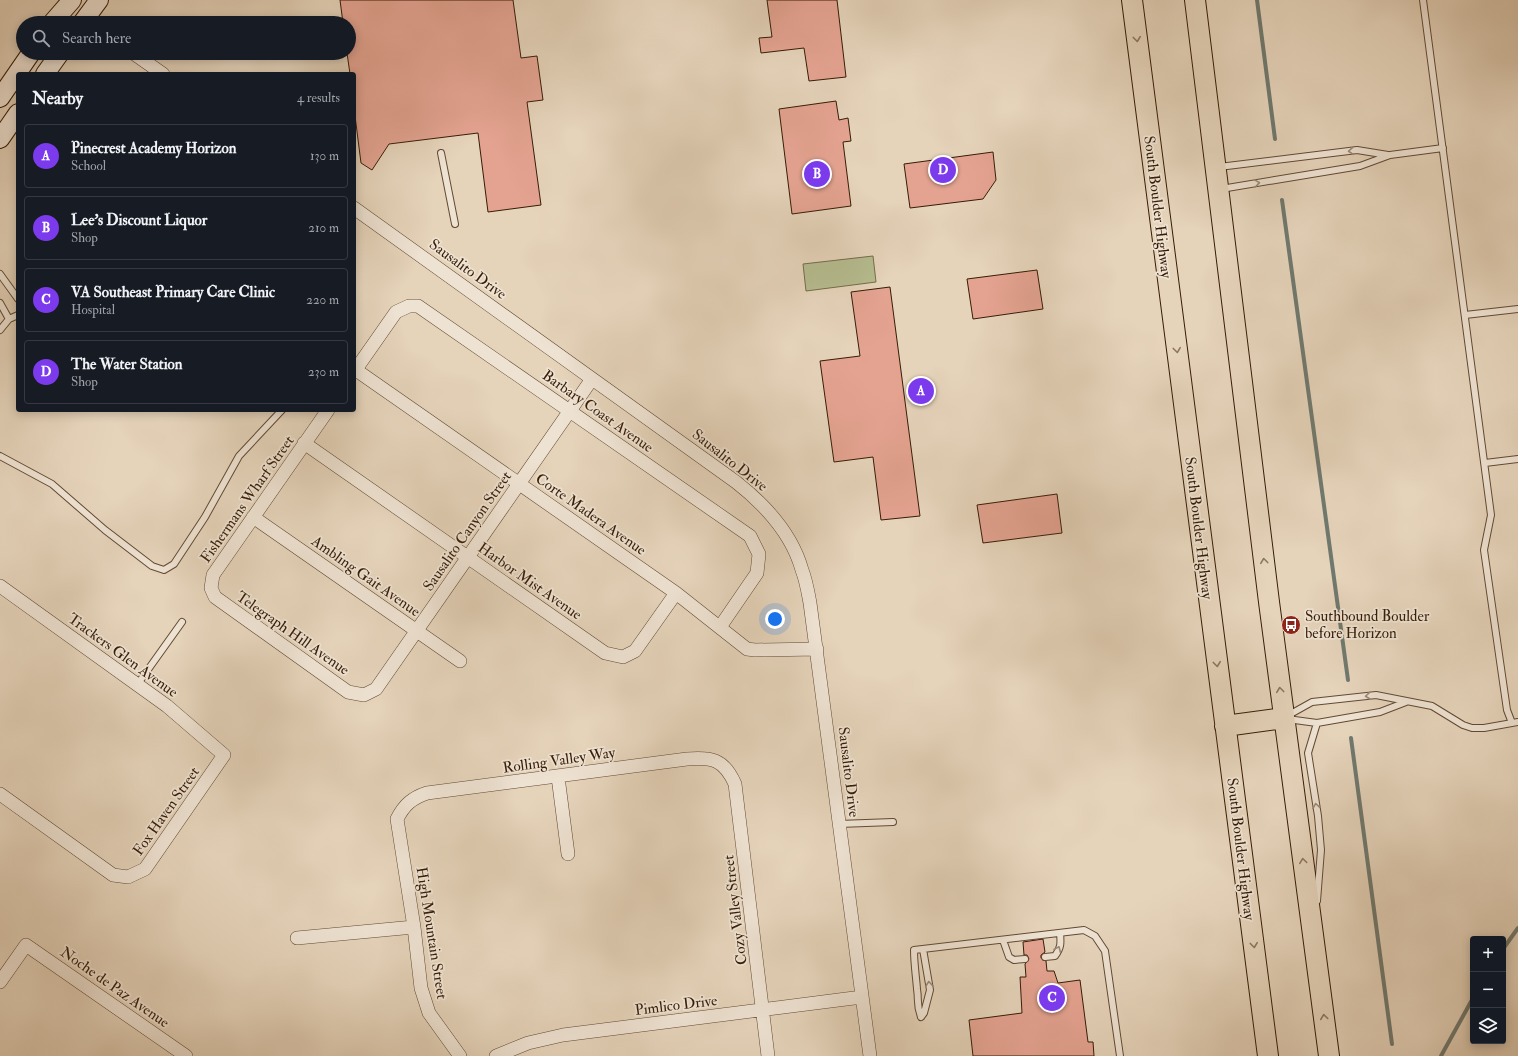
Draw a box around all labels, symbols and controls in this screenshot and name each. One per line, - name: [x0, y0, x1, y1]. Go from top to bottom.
- search box: [16, 16, 356, 60]
- icon: search: [30, 27, 52, 49]
- text: Search here: [62, 29, 131, 48]
- one-way arrow: [1132, 36, 1141, 42]
- text: Nearby: [32, 88, 83, 109]
- text: 4 results: [297, 90, 340, 106]
- street label: South Boulder Highway: [1139, 135, 1176, 280]
- text: Pinecrest Academy Horizon: [71, 139, 236, 158]
- one-way arrow: [1348, 146, 1354, 155]
- text: A: [42, 148, 50, 164]
- text: 130 m: [310, 148, 339, 164]
- pin: D: [930, 155, 956, 185]
- text: School: [71, 158, 106, 174]
- pin: B: [804, 159, 830, 189]
- one-way arrow: [1254, 180, 1260, 188]
- text: Lee's Discount Liquor: [71, 211, 207, 230]
- text: B: [42, 220, 50, 236]
- text: 210 m: [308, 220, 339, 236]
- text: Shop: [71, 230, 98, 246]
- street label: Sausalito Drive: [425, 235, 510, 304]
- text: VA Southeast Primary Care Clinic: [71, 283, 275, 302]
- text: C: [41, 292, 51, 308]
- text: 220 m: [306, 292, 339, 308]
- text: Hospital: [71, 302, 115, 318]
- one-way arrow: [1172, 347, 1181, 353]
- text: The Water Station: [71, 355, 183, 374]
- text: D: [41, 364, 51, 380]
- text: 230 m: [308, 364, 339, 380]
- street label: Barbary Coast Avenue: [538, 366, 657, 457]
- text: Shop: [71, 374, 98, 390]
- pin: A: [908, 376, 934, 406]
- street label: Sausalito Drive: [688, 425, 771, 496]
- street label: Fishermans Wharf Street: [196, 432, 299, 567]
- street label: South Boulder Highway: [1180, 456, 1217, 601]
- street label: Sausalito Canyon Street: [419, 468, 516, 595]
- street label: Corte Madera Avenue: [532, 469, 650, 560]
- street label: Ambling Gait Avenue: [307, 531, 424, 621]
- street label: Harbor Mist Avenue: [474, 539, 585, 624]
- one-way arrow: [1260, 558, 1269, 564]
- street label: Telegraph Hill Avenue: [232, 587, 353, 680]
- place label: Southbound Boulder before Horizon: [1305, 607, 1430, 643]
- street label: Trackers Glen Avenue: [64, 609, 181, 702]
- your location: [765, 609, 785, 629]
- bus stop icon: Southbound Boulder before Horizon: [1280, 614, 1302, 636]
- one-way arrow: [1212, 661, 1221, 667]
- one-way arrow: [1276, 687, 1285, 693]
- one-way arrow: [1365, 691, 1371, 700]
- street label: Sausalito Drive: [834, 726, 863, 818]
- street label: Rolling Valley Way: [502, 743, 617, 778]
- street label: Fox Haven Street: [129, 763, 204, 859]
- street label: South Boulder Highway: [1222, 777, 1259, 922]
- one-way arrow: [1312, 803, 1321, 810]
- street label: Cozy Valley Street: [719, 854, 752, 966]
- one-way arrow: [1299, 858, 1308, 864]
- street label: High Mountain Street: [412, 866, 451, 1001]
- map controls: [1470, 936, 1506, 1044]
- button: +: [1470, 936, 1506, 972]
- one-way arrow: [1249, 942, 1258, 948]
- street label: Noche de Paz Avenue: [56, 943, 173, 1032]
- one-way arrow: [1053, 946, 1061, 954]
- button: −: [1470, 972, 1506, 1008]
- one-way arrow: [925, 981, 934, 987]
- pin: C: [1039, 983, 1065, 1013]
- street label: Pimlico Drive: [634, 991, 718, 1020]
- button: layers: [1470, 1008, 1506, 1044]
- one-way arrow: [1320, 1014, 1329, 1020]

